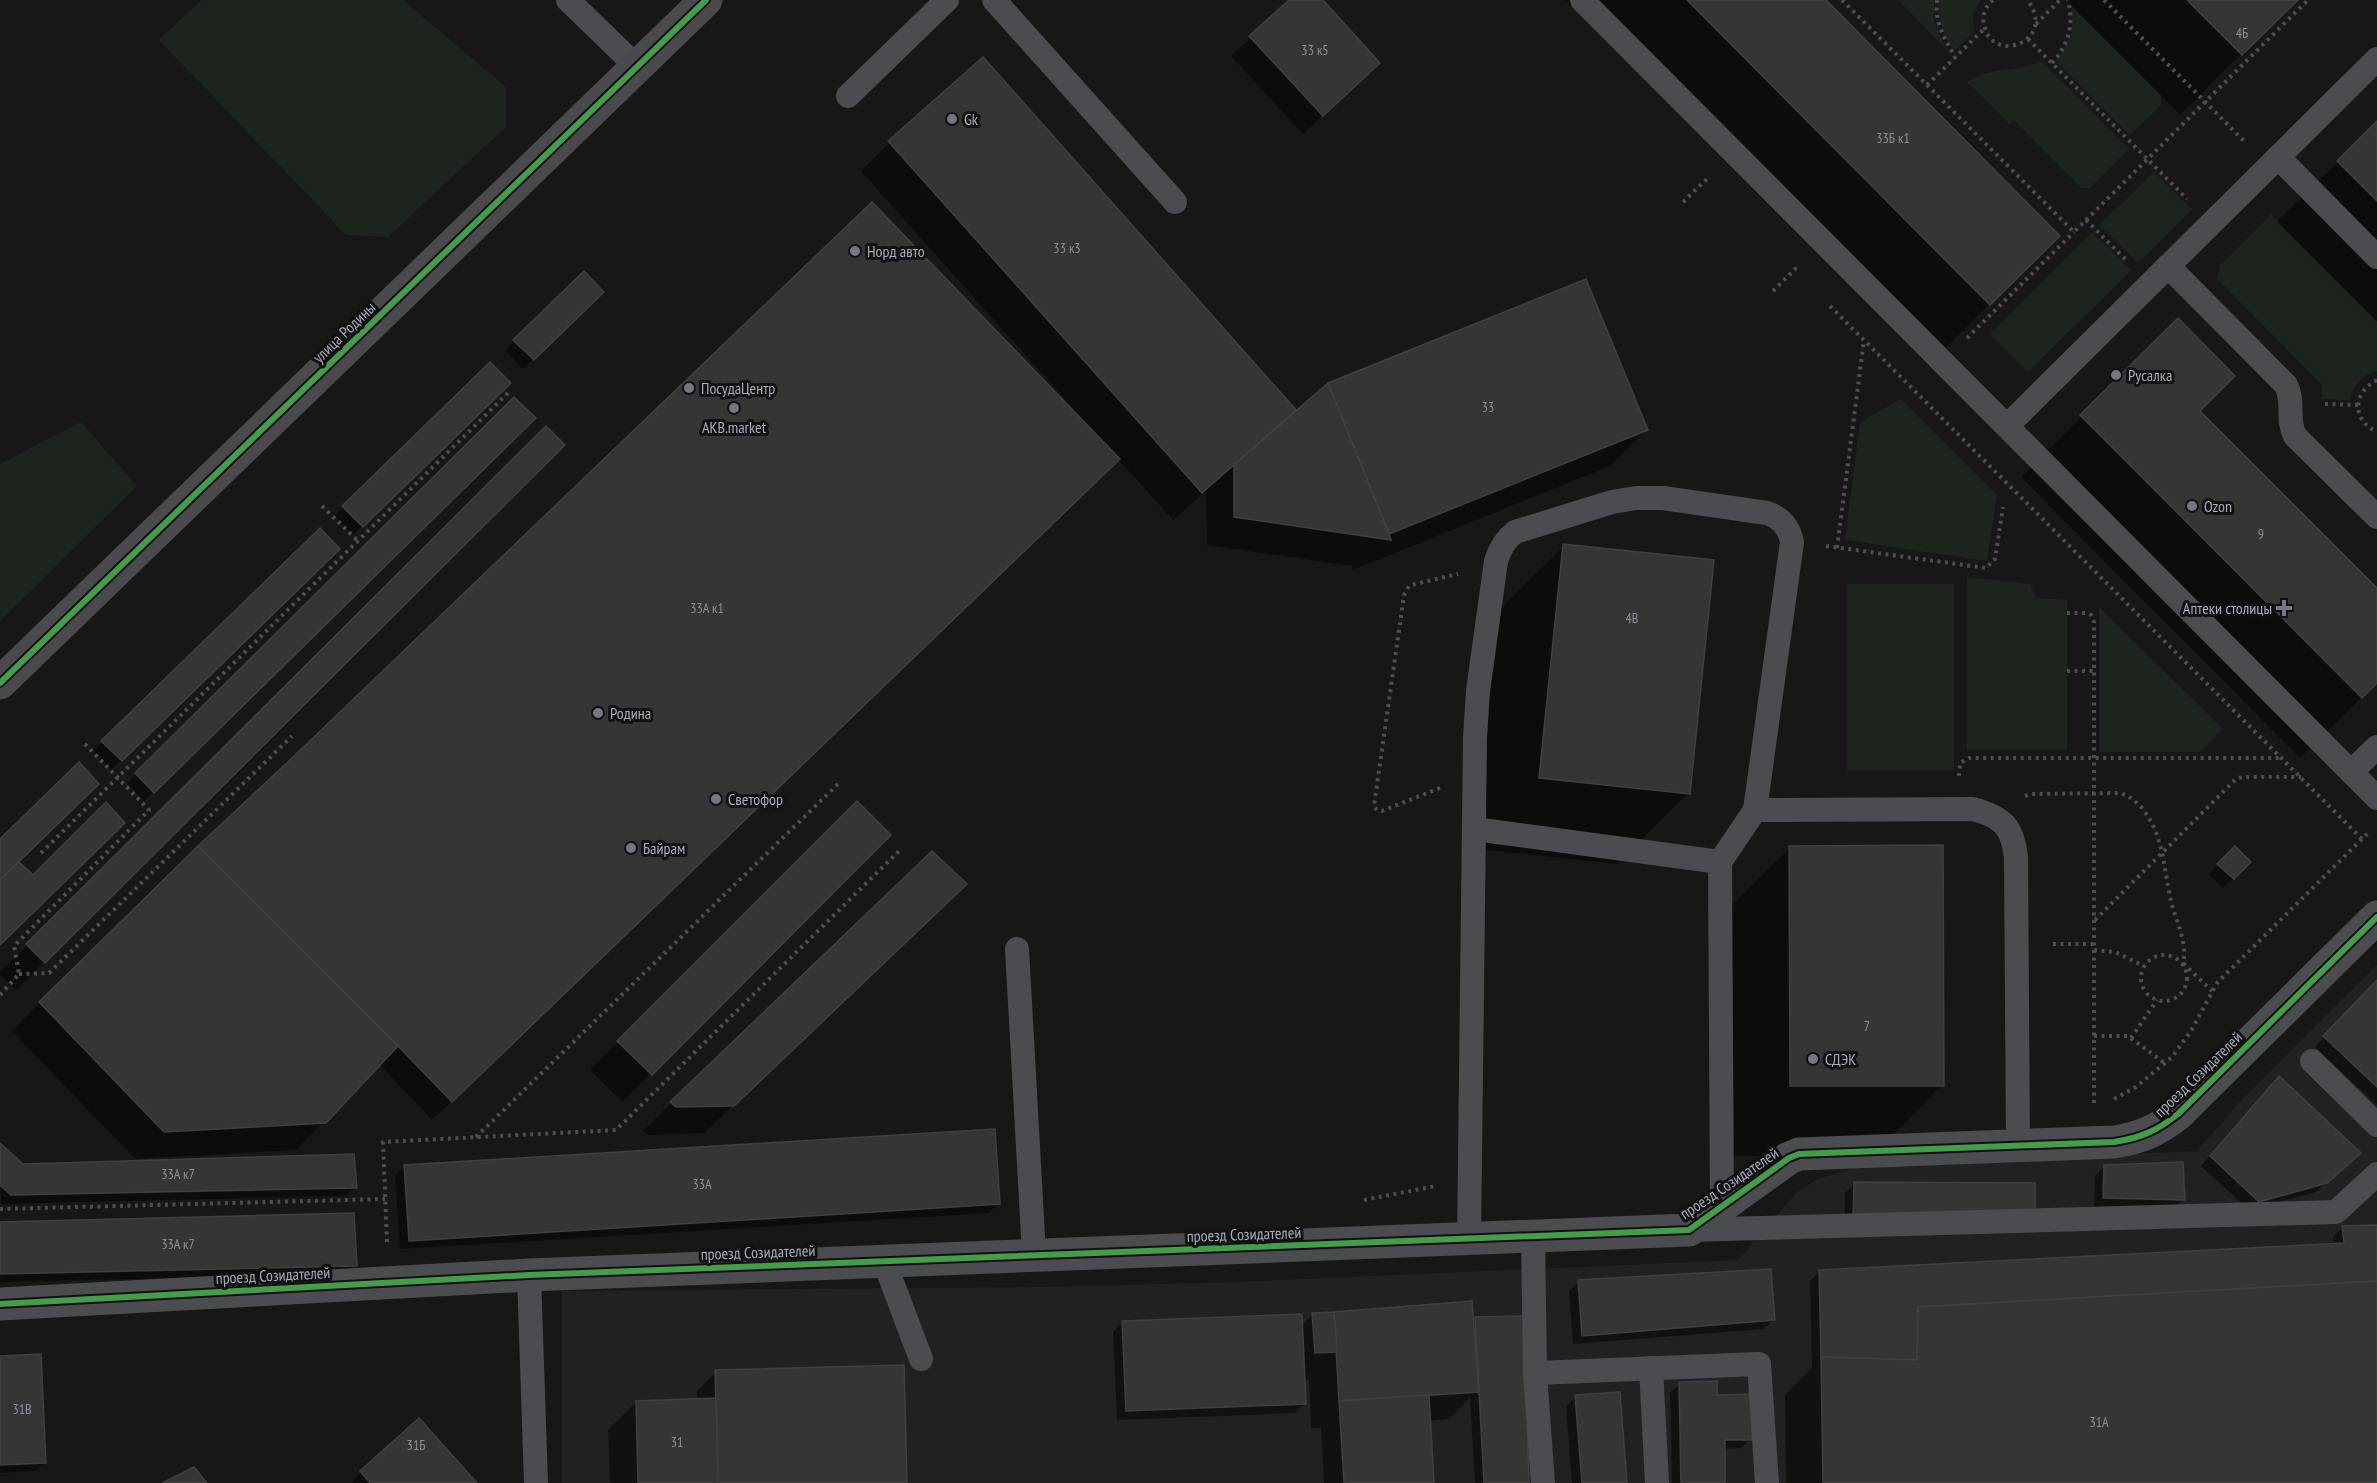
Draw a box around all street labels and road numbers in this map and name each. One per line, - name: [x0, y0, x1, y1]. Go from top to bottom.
- street label: улица Родины: [308, 297, 380, 367]
- street label: проезд Созидателей: [2150, 1027, 2246, 1121]
- street label: проезд Созидателей: [1676, 1143, 1782, 1223]
- street label: проезд Созидателей: [1186, 1222, 1302, 1246]
- street label: проезд Созидателей: [700, 1240, 816, 1264]
- street label: проезд Созидателей: [215, 1262, 331, 1288]

